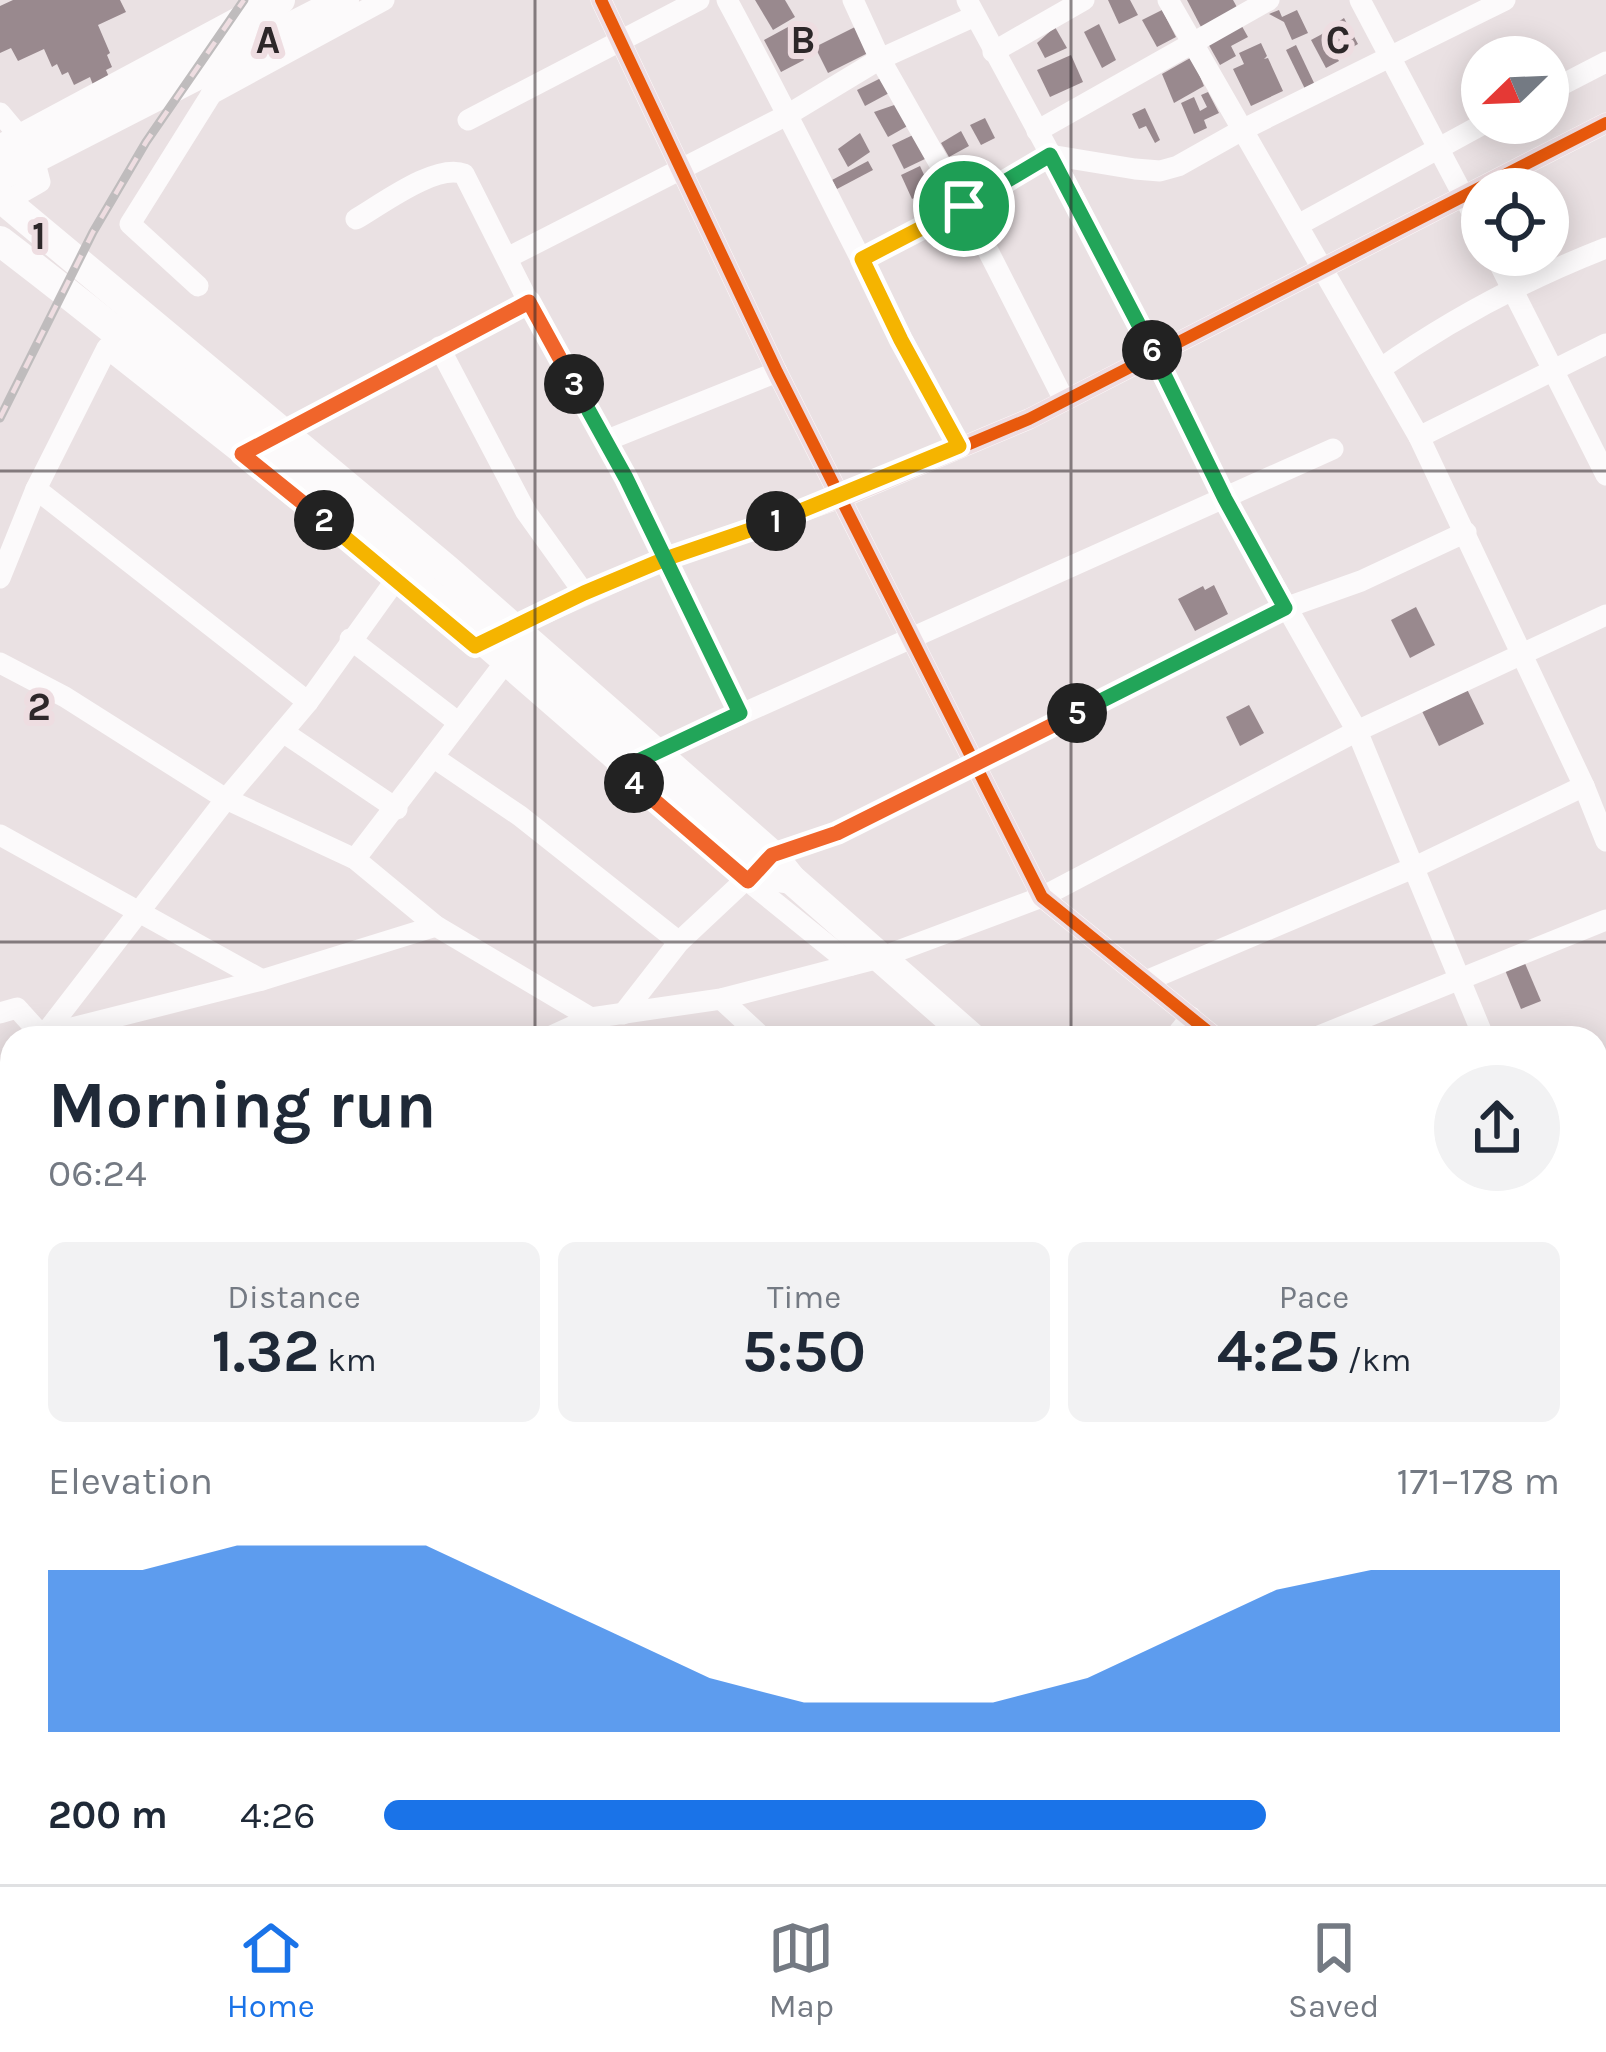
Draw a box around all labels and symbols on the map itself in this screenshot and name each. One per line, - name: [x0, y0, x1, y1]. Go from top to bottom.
- text: A: [256, 17, 280, 63]
- text: B: [790, 17, 816, 63]
- text: C: [1326, 17, 1350, 63]
- north arrow: [1461, 36, 1569, 144]
- pin: [913, 155, 1015, 257]
- text: 1: [32, 213, 46, 259]
- pin: 6: [1122, 320, 1182, 380]
- pin: 3: [544, 354, 604, 414]
- pin: 2: [294, 490, 354, 550]
- pin: 1: [746, 491, 806, 551]
- pin: 5: [1047, 683, 1107, 743]
- text: 2: [27, 684, 51, 730]
- pin: 4: [604, 753, 664, 813]

